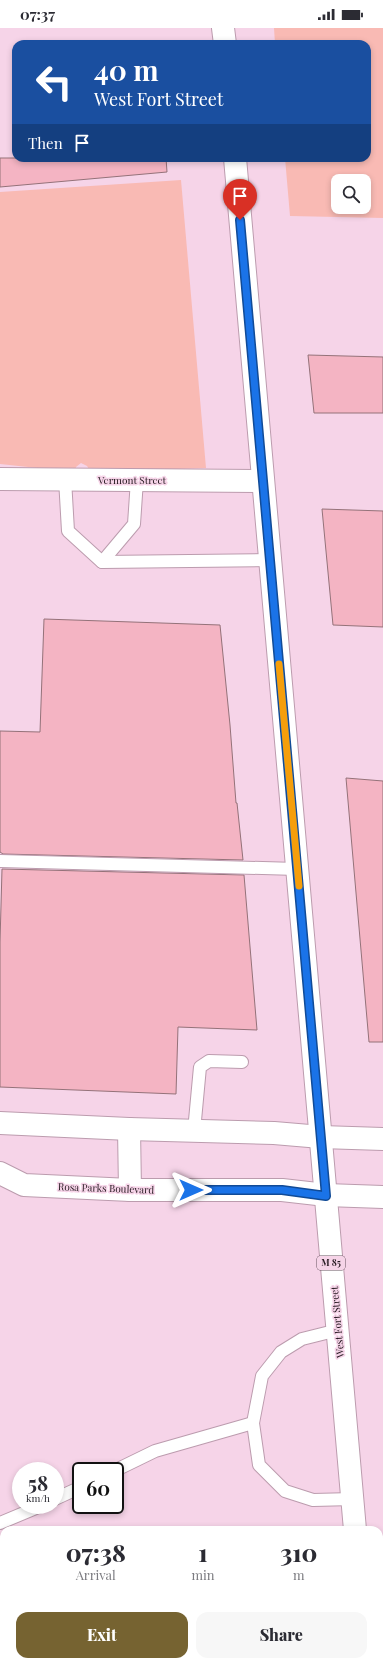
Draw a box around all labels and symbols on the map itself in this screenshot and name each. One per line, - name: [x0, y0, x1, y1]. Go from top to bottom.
- pin: [223, 179, 257, 220]
- street label: Vermont Street: [97, 473, 167, 487]
- position arrow: [170, 1169, 212, 1211]
- street label: Rosa Parks Boulevard: [58, 1179, 155, 1197]
- road number: M 85: [317, 1256, 345, 1270]
- street label: West Fort Street: [327, 1285, 347, 1359]
- speed limit sign: 60: [72, 1462, 124, 1514]

